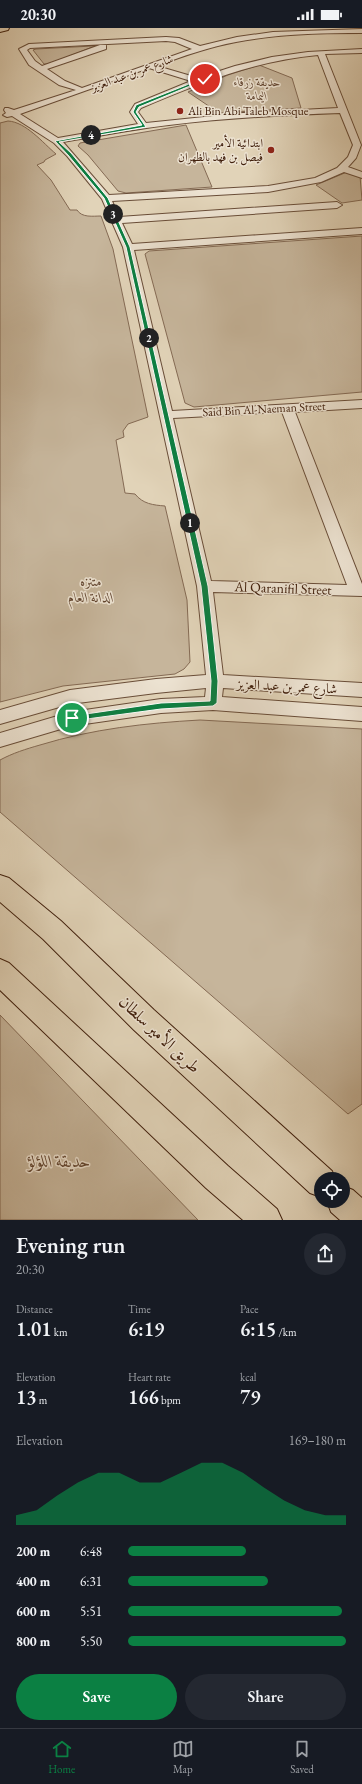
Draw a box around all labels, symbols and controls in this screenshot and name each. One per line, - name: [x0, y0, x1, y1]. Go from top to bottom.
- text: 20:30: [20, 5, 56, 24]
- street label: شارع عمر بن عبد العزيز: [87, 51, 176, 99]
- pin: [188, 62, 222, 96]
- icon: check: [194, 68, 216, 90]
- park label: حديقة زرقاء اليمامة: [233, 74, 281, 104]
- place label: Ali Bin Abi Taleb Mosque: [187, 103, 309, 119]
- marker: Ali Bin Abi Taleb Mosque: [175, 106, 185, 116]
- pin: 4: [81, 125, 101, 145]
- text: 4: [88, 128, 94, 142]
- place label: ابتدائية الأمير فيصل بن فهد بالظهران: [178, 134, 263, 166]
- marker: ابتدائية الأمير فيصل بن فهد بالظهران: [266, 145, 276, 155]
- pin: 3: [103, 204, 123, 224]
- text: 3: [110, 207, 116, 221]
- pin: 2: [139, 328, 159, 348]
- text: 2: [146, 331, 152, 345]
- street label: Said Bin Al-Naeman Street: [202, 398, 326, 420]
- pin: 1: [180, 513, 200, 533]
- text: 1: [187, 516, 193, 530]
- park label: متنزه الدانة العام: [68, 572, 114, 610]
- street label: Al Qaranifil Street: [233, 577, 333, 599]
- street label: شارع عمر بن عبد العزيز: [234, 674, 338, 701]
- pin: [55, 701, 89, 735]
- icon: arrive: [61, 707, 83, 729]
- street label: طريق الأمير سلطان: [114, 990, 206, 1078]
- park label: حديقة اللؤلؤ: [26, 1150, 91, 1172]
- map controls: [314, 1172, 350, 1208]
- button: locate: [314, 1172, 350, 1208]
- text: Evening run: [16, 1231, 125, 1260]
- button: share: [304, 1233, 346, 1275]
- text: 20:30: [16, 1261, 44, 1278]
- text: Distance: [16, 1302, 53, 1316]
- text: Time: [128, 1302, 151, 1316]
- text: Pace: [240, 1302, 258, 1316]
- text: 1.01: [16, 1316, 52, 1342]
- text: 6:19: [128, 1316, 164, 1342]
- text: 6:15: [240, 1316, 276, 1342]
- text: km: [52, 1325, 68, 1339]
- text: /km: [276, 1325, 297, 1339]
- text: Elevation: [16, 1370, 56, 1384]
- text: Heart rate: [128, 1370, 171, 1384]
- text: kcal: [240, 1370, 257, 1384]
- text: 13: [16, 1384, 37, 1410]
- text: 166: [128, 1384, 159, 1410]
- text: 79: [240, 1384, 261, 1410]
- text: m: [37, 1393, 47, 1407]
- text: bpm: [159, 1393, 181, 1407]
- text: Elevation: [16, 1432, 63, 1449]
- text: 169–180 m: [289, 1432, 346, 1449]
- text: 200 m: [16, 1543, 50, 1560]
- text: 6:48: [80, 1543, 102, 1560]
- text: 400 m: [16, 1573, 50, 1590]
- text: 6:31: [80, 1573, 102, 1590]
- text: 600 m: [16, 1603, 50, 1620]
- text: 5:51: [80, 1603, 102, 1620]
- text: 800 m: [16, 1633, 50, 1650]
- text: 5:50: [80, 1633, 102, 1650]
- button: Save: [16, 1674, 177, 1720]
- button: Share: [185, 1674, 346, 1720]
- tab: Home: [48, 1738, 75, 1776]
- tab: Map: [172, 1738, 194, 1776]
- tab: Saved: [290, 1738, 314, 1776]

